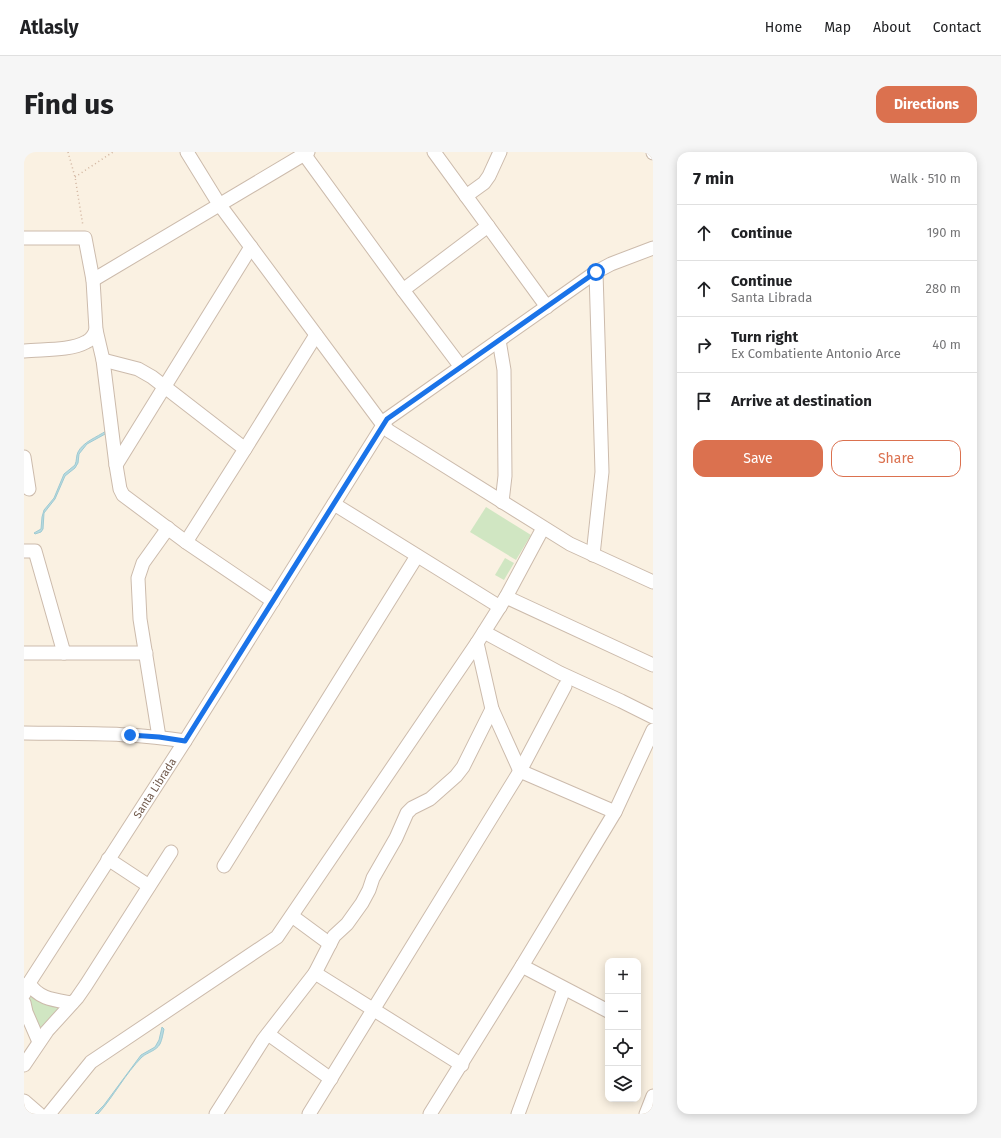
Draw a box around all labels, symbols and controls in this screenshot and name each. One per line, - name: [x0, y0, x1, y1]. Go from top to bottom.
- text: Atlasly: [20, 16, 79, 39]
- text: Home: [765, 19, 802, 36]
- text: Map: [824, 19, 851, 36]
- text: About: [873, 19, 911, 36]
- text: Contact: [933, 19, 981, 36]
- button: Directions: [876, 86, 977, 123]
- text: Find us: [24, 88, 114, 121]
- text: 7 min: [693, 168, 734, 189]
- text: Walk · 510 m: [890, 171, 961, 186]
- icon: ahead: [693, 222, 715, 244]
- text: Continue: [731, 224, 792, 242]
- text: 190 m: [927, 225, 961, 240]
- route start: [587, 263, 605, 281]
- text: Continue: [731, 272, 792, 290]
- icon: ahead: [693, 278, 715, 300]
- text: 280 m: [926, 281, 961, 296]
- text: Santa Librada: [731, 290, 812, 305]
- text: Turn right: [731, 328, 798, 346]
- icon: right: [693, 334, 715, 356]
- text: 40 m: [932, 337, 961, 352]
- text: Ex Combatiente Antonio Arce: [731, 346, 901, 361]
- icon: arrive: [693, 390, 715, 412]
- text: Arrive at destination: [731, 392, 872, 410]
- button: Save: [693, 440, 823, 477]
- button: Share: [831, 440, 961, 477]
- route end: [121, 726, 139, 744]
- street label: Santa Librada: [131, 756, 179, 821]
- map controls: [605, 958, 641, 1102]
- button: +: [605, 958, 641, 994]
- button: −: [605, 994, 641, 1030]
- button: locate: [605, 1030, 641, 1066]
- button: layers: [605, 1066, 641, 1102]

